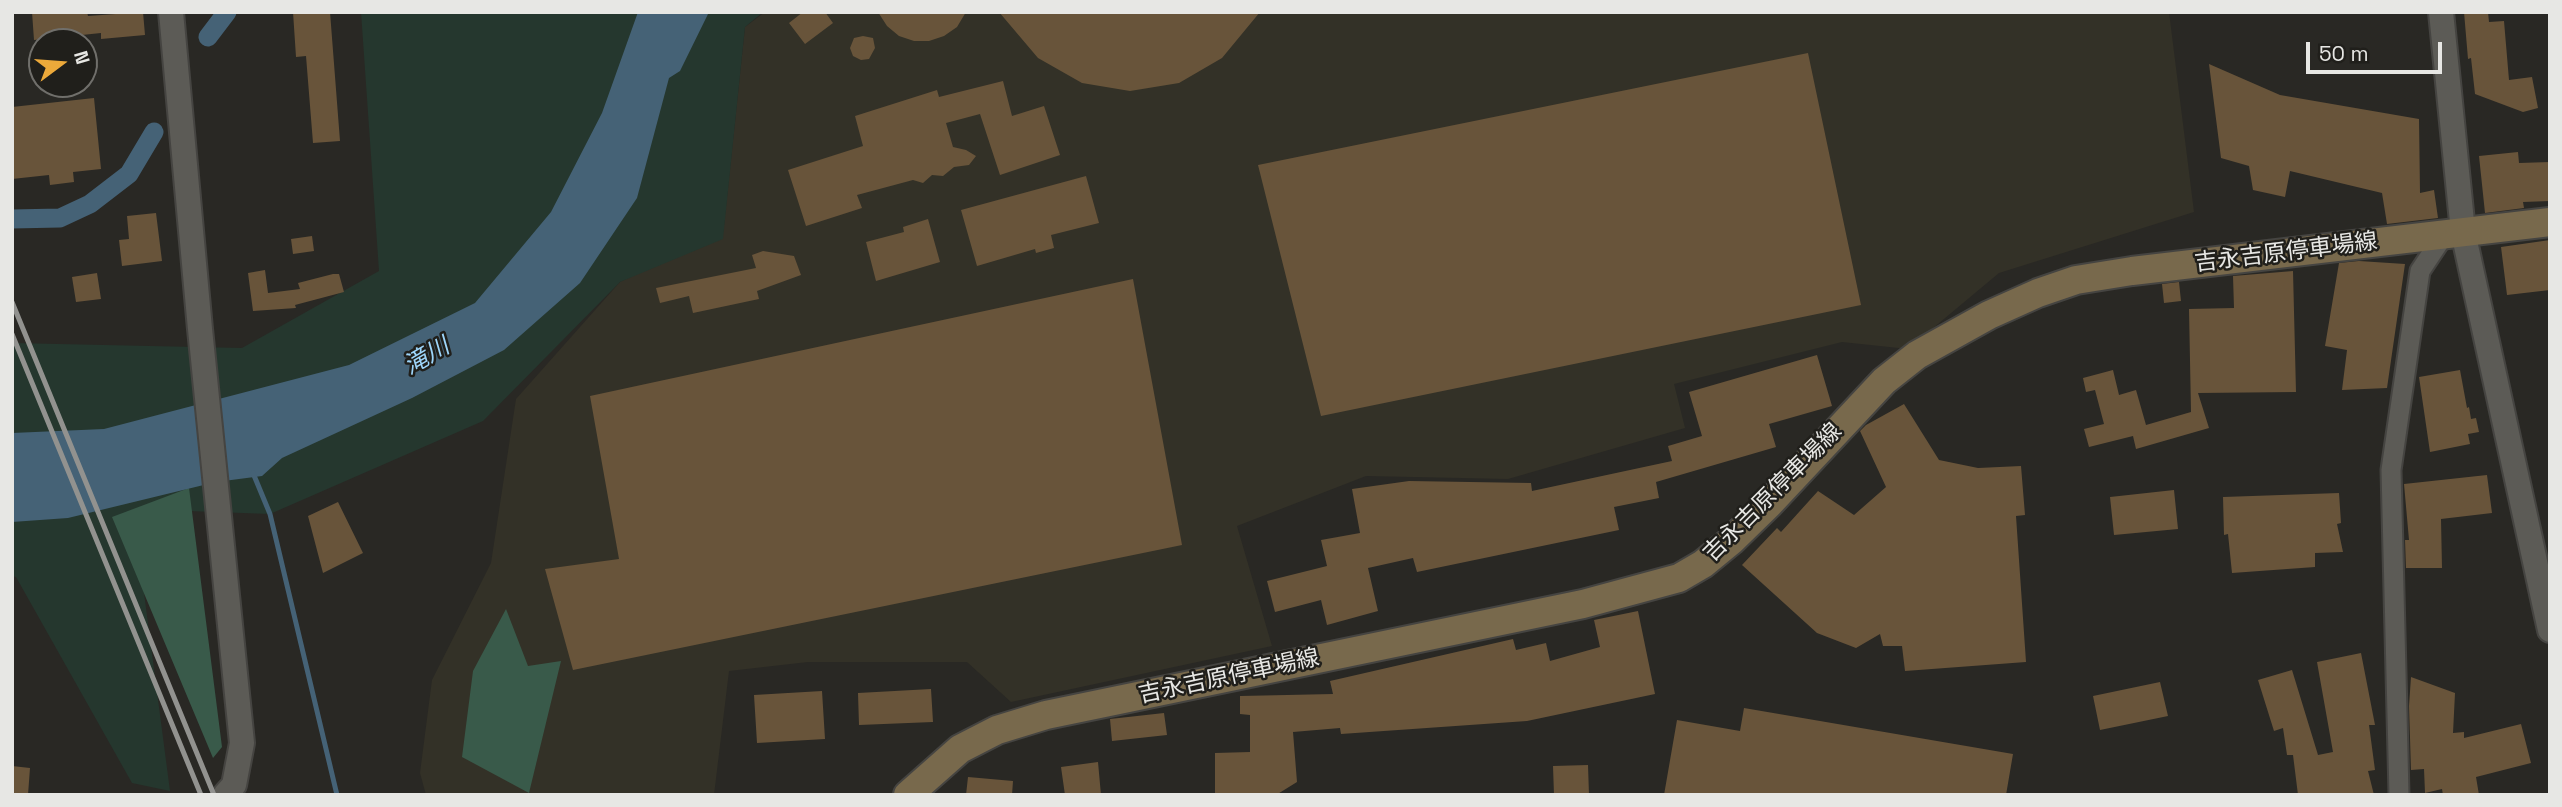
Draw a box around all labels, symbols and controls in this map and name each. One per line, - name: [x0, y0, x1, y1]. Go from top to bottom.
- north arrow: [28, 28, 98, 98]
- scale bar: [2310, 28, 2446, 72]
- text: 50 m: [2319, 40, 2369, 67]
- text: N: [68, 48, 96, 67]
- street label: 吉永吉原停車場線: [2193, 228, 2379, 278]
- water label: 滝川: [399, 333, 455, 381]
- street label: 吉永吉原停車場線: [1698, 418, 1848, 568]
- street label: 吉永吉原停車場線: [1136, 644, 1322, 710]

